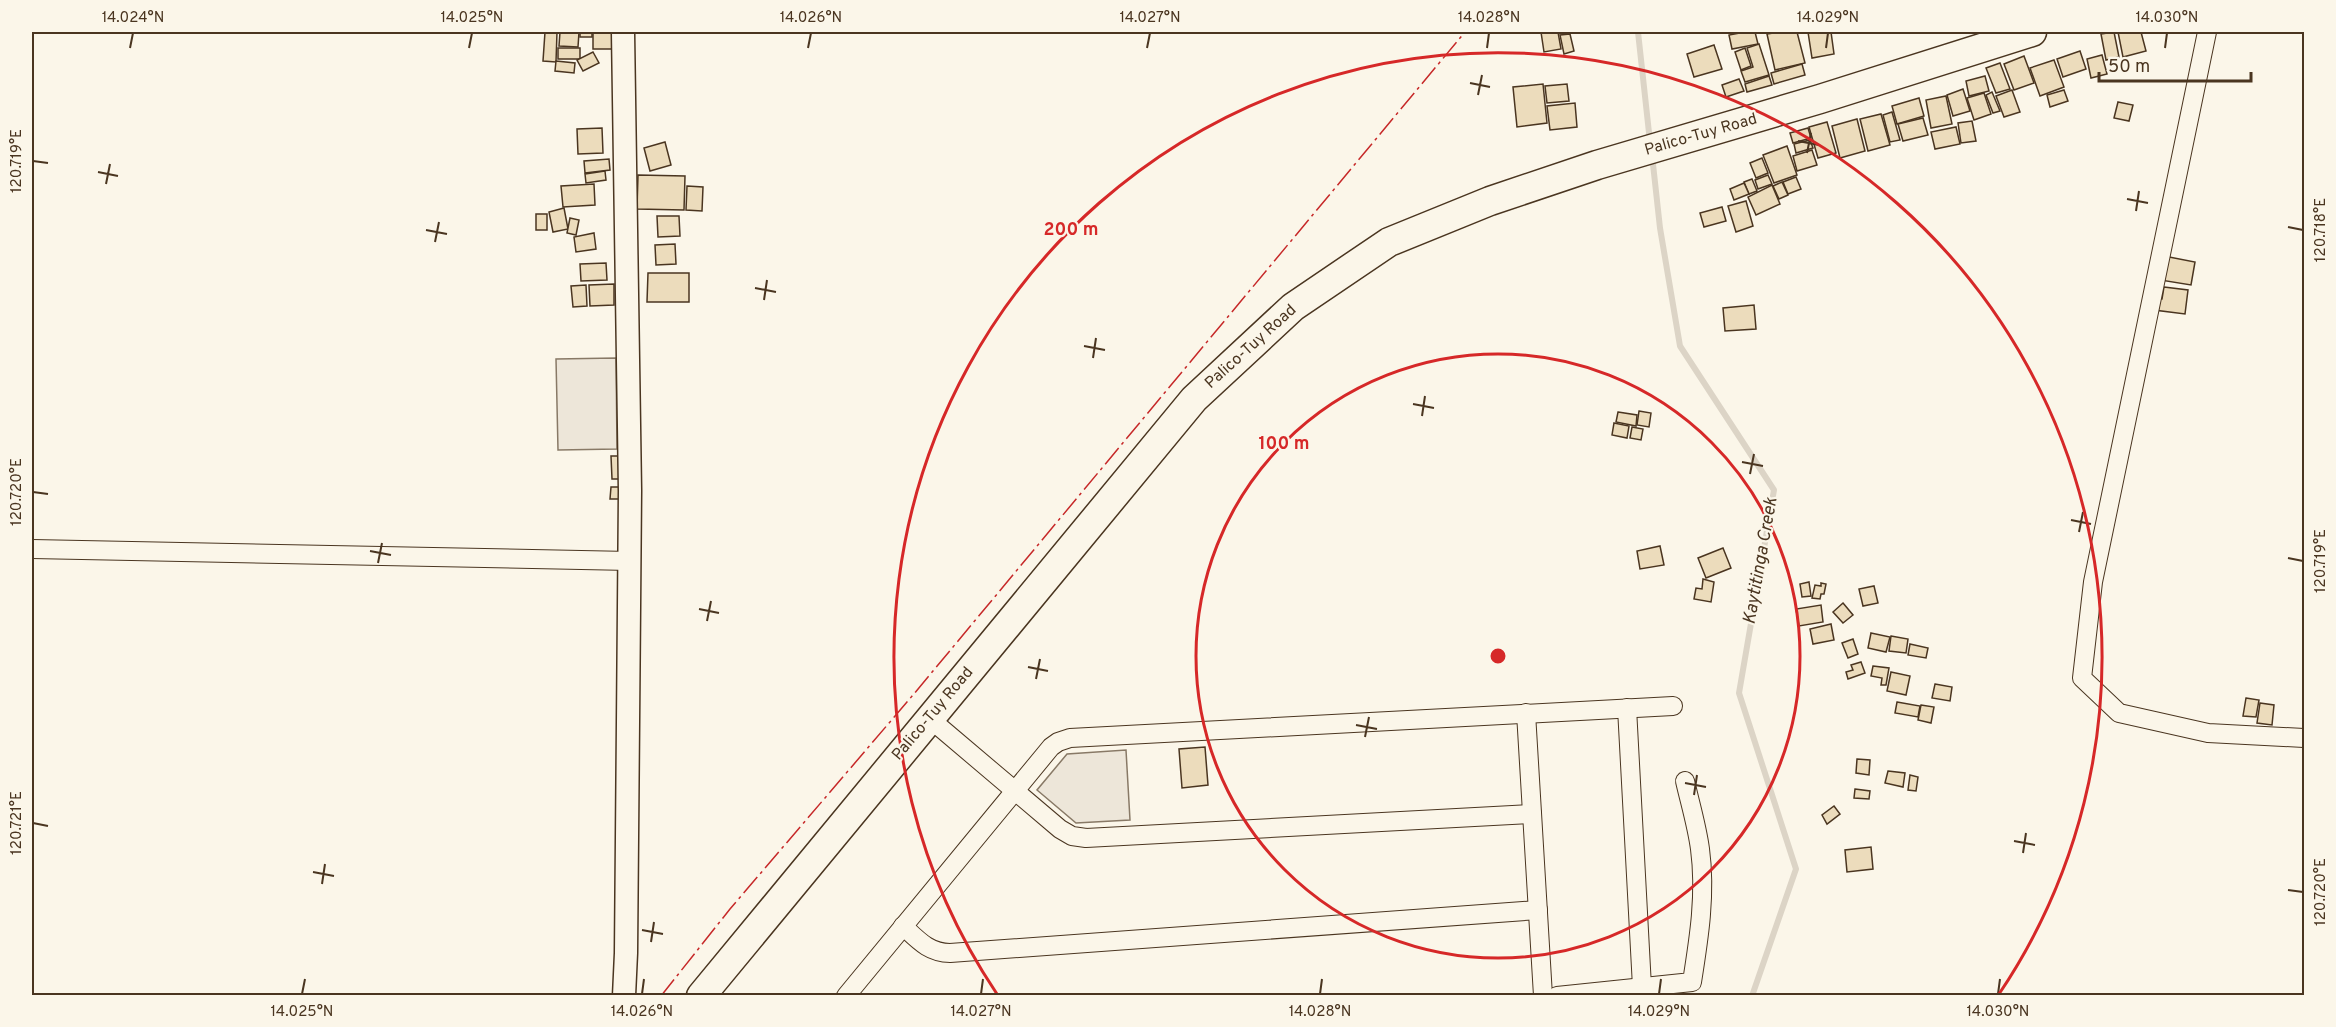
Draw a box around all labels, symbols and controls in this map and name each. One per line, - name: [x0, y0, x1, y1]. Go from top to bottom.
- text: 14.024°N: [102, 9, 164, 28]
- text: 14.025°N: [441, 9, 503, 28]
- text: 14.026°N: [780, 9, 842, 28]
- text: 14.027°N: [1119, 9, 1181, 28]
- text: 14.028°N: [1458, 9, 1520, 28]
- text: 14.029°N: [1797, 9, 1859, 28]
- text: 14.030°N: [2136, 9, 2198, 28]
- scale bar: [2099, 45, 2250, 83]
- text: 50 m: [2108, 56, 2150, 79]
- street label: Palico-Tuy Road: [1642, 109, 1760, 161]
- text: 120.719°E: [8, 129, 27, 193]
- text: 120.718°E: [2312, 198, 2331, 262]
- text: 200 m: [1043, 219, 1099, 242]
- street label: Palico-Tuy Road: [1201, 301, 1301, 393]
- text: 100 m: [1258, 433, 1310, 456]
- text: 120.720°E: [8, 458, 27, 526]
- water label: Kaytitinga Creek: [1739, 495, 1784, 626]
- text: 120.719°E: [2312, 529, 2331, 593]
- centre of rings: [1488, 646, 1508, 666]
- street label: Palico-Tuy Road: [888, 663, 978, 765]
- text: 120.721°E: [8, 791, 27, 855]
- text: 120.720°E: [2312, 858, 2331, 926]
- text: 14.025°N: [271, 1003, 333, 1022]
- text: 14.026°N: [611, 1003, 673, 1022]
- text: 14.027°N: [950, 1003, 1012, 1022]
- text: 14.028°N: [1289, 1003, 1351, 1022]
- text: 14.029°N: [1628, 1003, 1690, 1022]
- text: 14.030°N: [1967, 1003, 2029, 1022]

